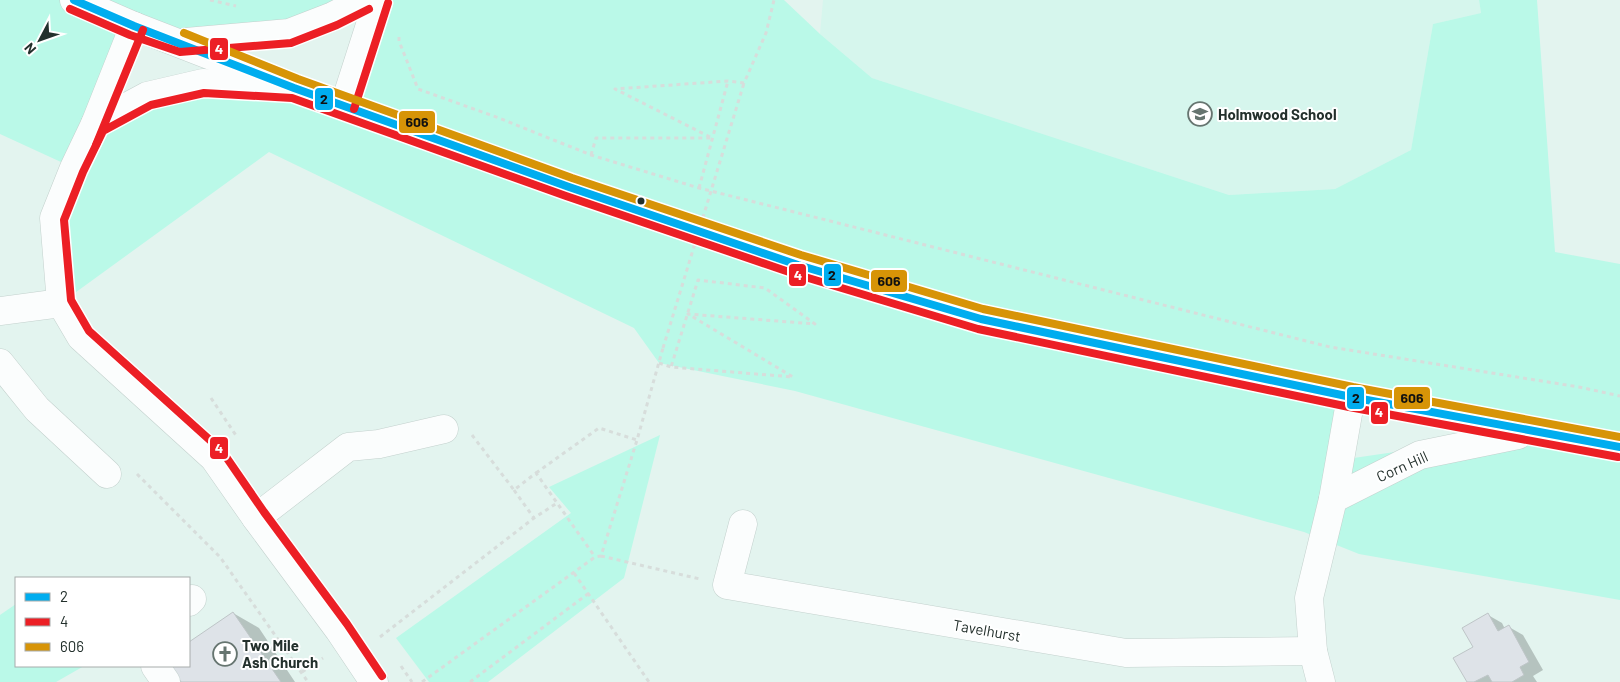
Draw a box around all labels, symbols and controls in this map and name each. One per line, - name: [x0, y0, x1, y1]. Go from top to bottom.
- north arrow: [15, 15, 65, 65]
- line badge: 4: [209, 37, 229, 61]
- text: N: [20, 40, 39, 58]
- text: 4: [215, 40, 223, 57]
- line badge: 2: [314, 87, 334, 111]
- text: 2: [320, 90, 328, 107]
- school or university icon: Holmwood School: [1187, 101, 1213, 127]
- place label: Holmwood School: [1218, 105, 1337, 123]
- line badge: 606: [398, 110, 436, 134]
- text: 606: [405, 113, 429, 130]
- unlabelled marker: [636, 196, 646, 206]
- line badge: 4: [788, 263, 807, 287]
- line badge: 2: [823, 263, 842, 287]
- text: 4: [794, 266, 802, 283]
- text: 2: [828, 266, 836, 283]
- line badge: 606: [870, 269, 908, 293]
- text: 606: [877, 272, 901, 289]
- line badge: 2: [1346, 386, 1365, 410]
- line badge: 606: [1393, 386, 1431, 410]
- text: 2: [1352, 389, 1360, 406]
- text: 606: [1400, 389, 1424, 406]
- line badge: 4: [1370, 401, 1389, 425]
- text: 4: [1375, 403, 1383, 420]
- line badge: 4: [209, 436, 229, 460]
- text: 4: [215, 439, 223, 456]
- street label: Corn Hill: [1374, 447, 1430, 485]
- legend: [15, 577, 190, 667]
- text: 2: [60, 587, 68, 605]
- text: 4: [60, 612, 68, 630]
- street label: Tavelhurst: [952, 615, 1022, 645]
- place label: Two Mile Ash Church: [242, 636, 318, 671]
- text: 606: [60, 637, 84, 655]
- church icon: Two Mile Ash Church: [212, 641, 238, 667]

